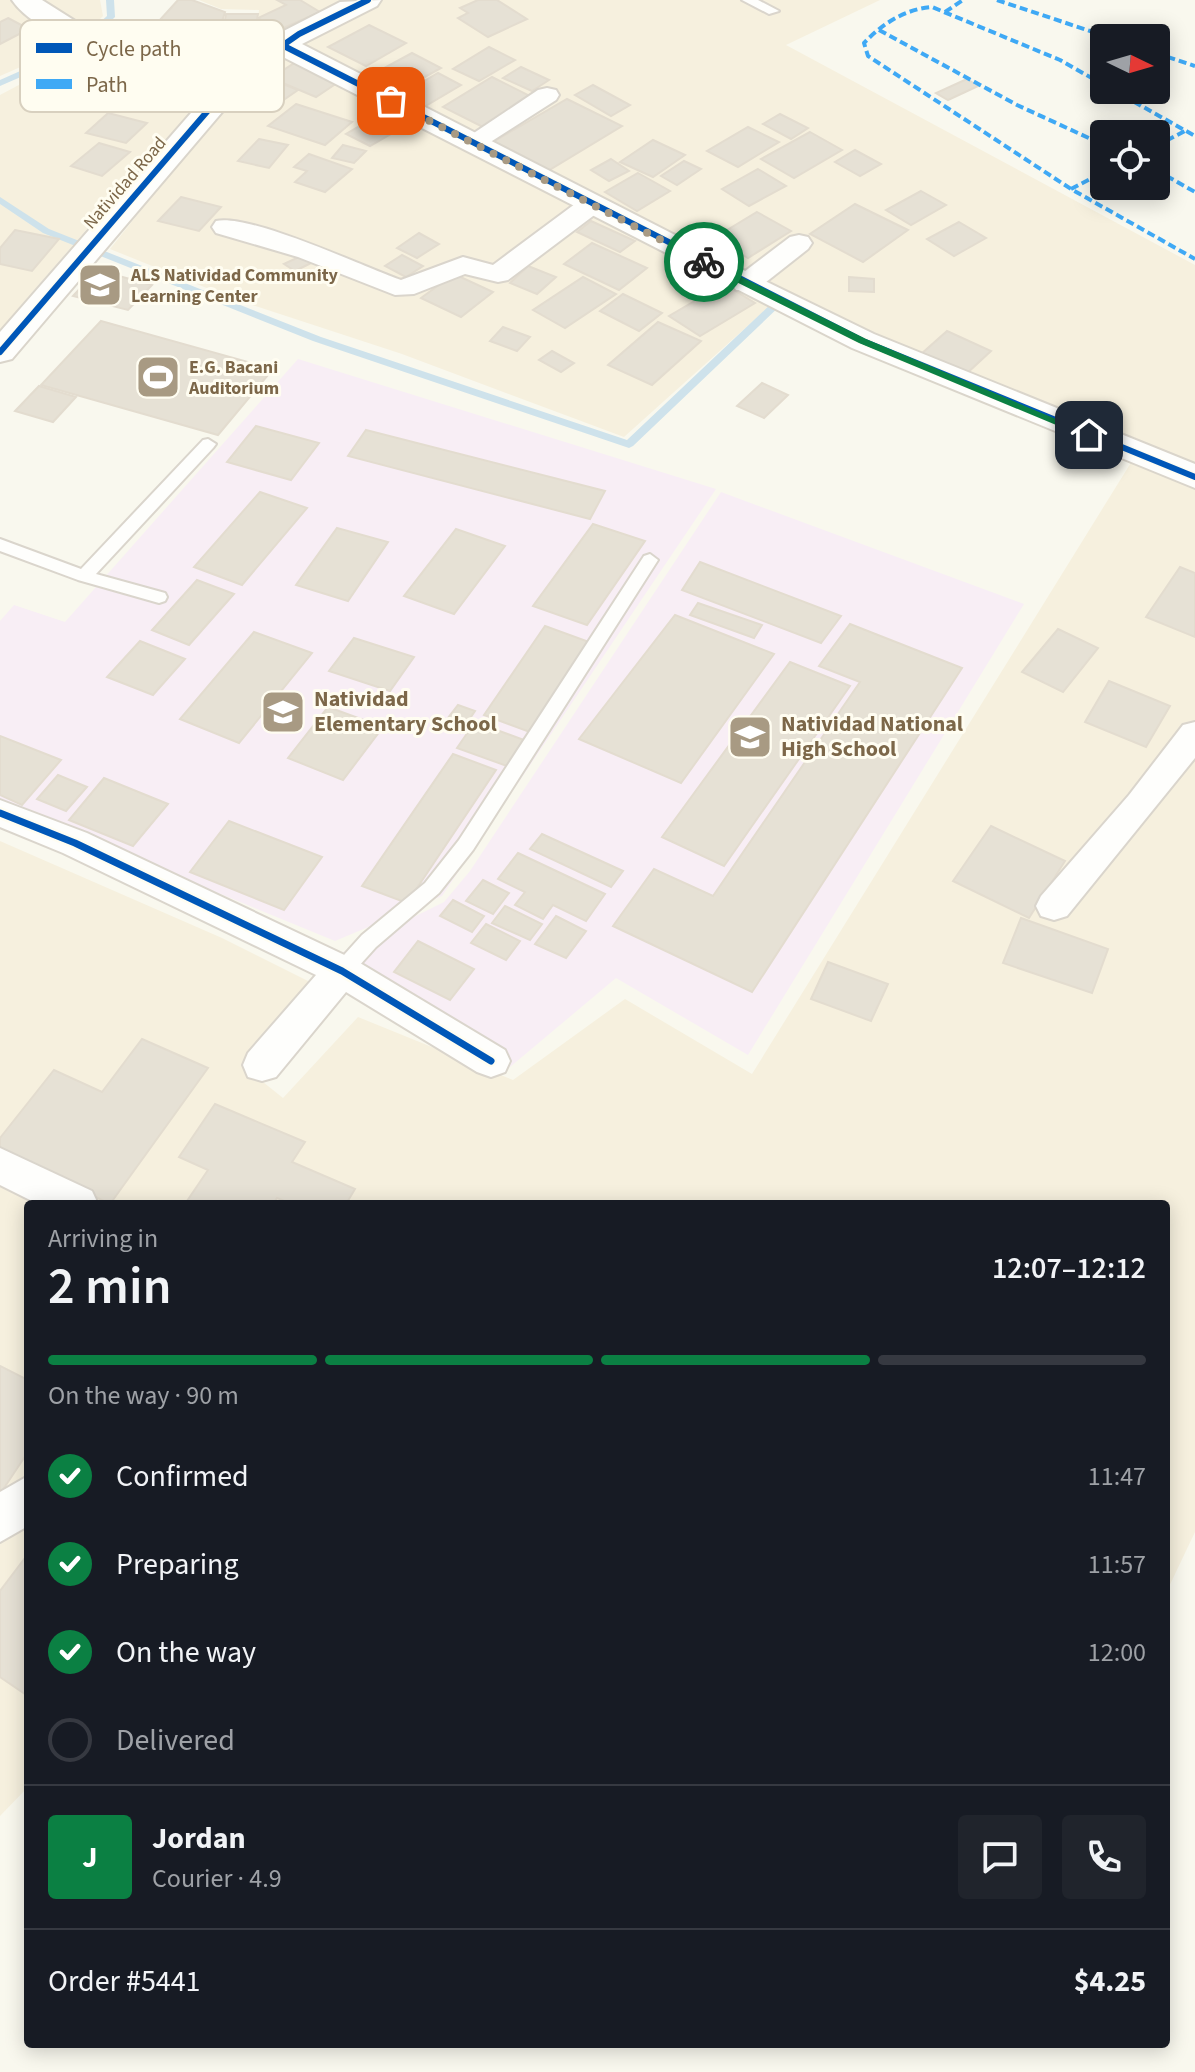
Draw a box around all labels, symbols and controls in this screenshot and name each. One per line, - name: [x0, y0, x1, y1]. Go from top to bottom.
- legend: [20, 20, 284, 112]
- north arrow: [1090, 24, 1170, 104]
- map controls: [1090, 24, 1170, 200]
- text: Cycle path: [86, 33, 182, 65]
- pin: [357, 67, 425, 135]
- text: Path: [86, 69, 128, 101]
- icon: bag: [369, 79, 413, 123]
- button: locate: [1090, 120, 1170, 200]
- street label: Natividad Road: [78, 131, 172, 235]
- courier: [664, 222, 744, 302]
- icon: bike: [682, 240, 726, 284]
- school or university icon: ALS Natividad Community Learning Center: [76, 261, 124, 309]
- place label: ALS Natividad Community Learning Center: [130, 263, 339, 309]
- sports icon: E.G. Bacani Auditorium: [134, 353, 182, 401]
- place label: E.G. Bacani Auditorium: [188, 355, 279, 401]
- pin: [1055, 401, 1123, 469]
- icon: home: [1067, 413, 1111, 457]
- place label: Natividad Elementary School: [314, 683, 497, 740]
- school or university icon: Natividad Elementary School: [259, 688, 307, 736]
- place label: Natividad National High School: [781, 708, 964, 765]
- school or university icon: Natividad National High School: [726, 713, 774, 761]
- text: Arriving in: [48, 1220, 158, 1257]
- text: 12:07–12:12: [992, 1247, 1146, 1290]
- text: 2 min: [48, 1250, 172, 1324]
- text: On the way · 90 m: [48, 1377, 239, 1414]
- icon: check: [48, 1454, 92, 1498]
- text: Confirmed: [116, 1455, 249, 1498]
- text: 11:47: [1088, 1458, 1146, 1495]
- icon: check: [48, 1542, 92, 1586]
- text: Preparing: [116, 1543, 239, 1586]
- text: 11:57: [1088, 1546, 1146, 1583]
- icon: check: [48, 1630, 92, 1674]
- text: On the way: [116, 1631, 256, 1674]
- text: 12:00: [1088, 1634, 1146, 1671]
- text: Delivered: [116, 1719, 235, 1762]
- button: chat: [958, 1815, 1042, 1899]
- button: phone: [1062, 1815, 1146, 1899]
- text: Jordan: [152, 1817, 246, 1860]
- text: J: [82, 1836, 98, 1879]
- text: Courier · 4.9: [152, 1860, 282, 1897]
- text: Order #5441: [48, 1960, 201, 2003]
- text: $4.25: [1074, 1960, 1146, 2003]

